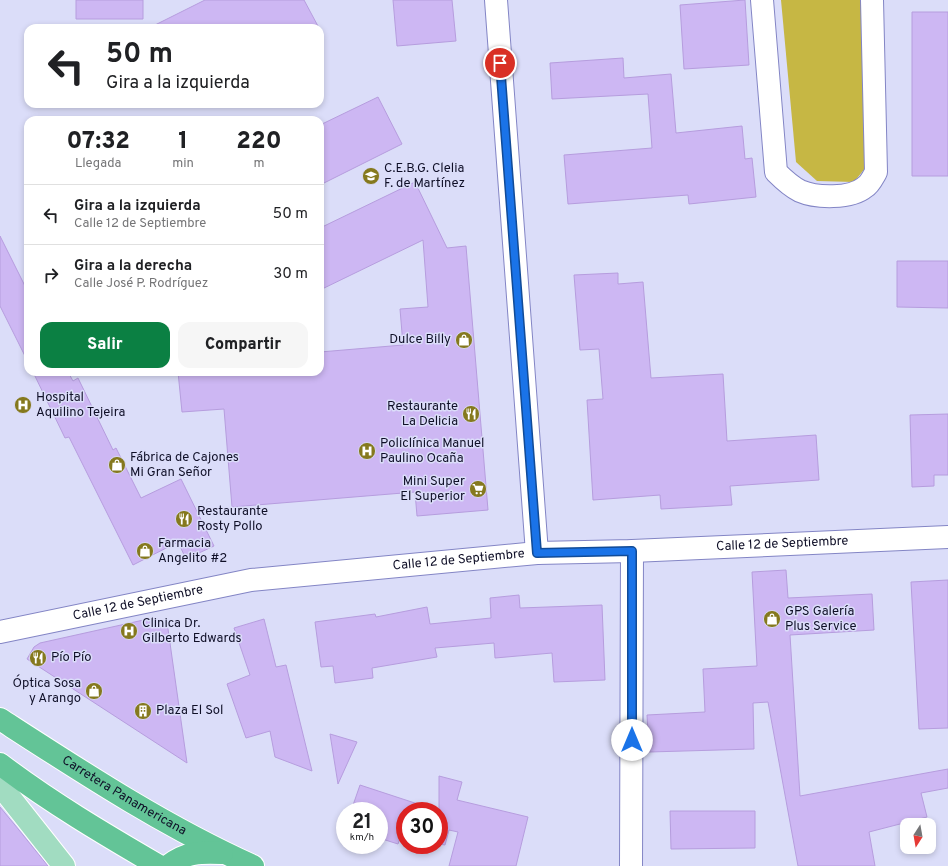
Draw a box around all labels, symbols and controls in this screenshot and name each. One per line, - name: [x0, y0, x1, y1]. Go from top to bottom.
- text: 50 m: [106, 37, 173, 73]
- icon: left: [40, 40, 92, 92]
- pin: [483, 46, 517, 80]
- icon: arrive: [489, 52, 511, 74]
- text: Gira a la izquierda: [106, 72, 250, 95]
- text: 07:32: [66, 127, 130, 157]
- text: 1: [178, 127, 188, 157]
- text: 220: [236, 127, 282, 157]
- text: Llegada: [75, 156, 121, 172]
- text: min: [172, 156, 194, 172]
- text: m: [253, 156, 264, 172]
- place label: C.E.B.G. Clelia F. de Martínez: [384, 161, 465, 192]
- school or university icon: C.E.B.G. Clelia F. de Martínez: [361, 166, 381, 186]
- text: Gira a la izquierda: [74, 197, 201, 216]
- icon: left: [40, 204, 62, 226]
- text: 50 m: [273, 205, 308, 224]
- text: Calle 12 de Septiembre: [74, 216, 206, 232]
- text: Gira a la derecha: [74, 257, 192, 276]
- icon: right: [40, 264, 62, 286]
- text: 30 m: [273, 265, 308, 284]
- text: Calle José P. Rodríguez: [74, 276, 208, 292]
- button: Salir: [40, 322, 170, 368]
- button: Compartir: [178, 322, 308, 368]
- shop icon: Dulce Billy: [454, 330, 474, 350]
- place label: Dulce Billy: [389, 332, 451, 348]
- place label: Hospital Aquilino Tejeira: [36, 390, 125, 421]
- hospital icon: Hospital Aquilino Tejeira: [13, 395, 33, 415]
- place label: Restaurante La Delicia: [387, 399, 458, 430]
- restaurant icon: Restaurante La Delicia: [461, 404, 481, 424]
- place label: Policlínica Manuel Paulino Ocaña: [380, 436, 484, 467]
- hospital icon: Policlínica Manuel Paulino Ocaña: [357, 441, 377, 461]
- place label: Fábrica de Cajones Mi Gran Señor: [130, 450, 239, 481]
- shop icon: Fábrica de Cajones Mi Gran Señor: [107, 455, 127, 475]
- place label: Mini Super El Superior: [400, 474, 465, 505]
- supermarket icon: Mini Super El Superior: [468, 479, 488, 499]
- place label: Restaurante Rosty Pollo: [197, 504, 268, 535]
- restaurant icon: Restaurante Rosty Pollo: [174, 509, 194, 529]
- street label: Calle 12 de Septiembre: [716, 533, 849, 555]
- place label: Farmacia Angelito #2: [158, 536, 227, 567]
- shop icon: Farmacia Angelito #2: [135, 541, 155, 561]
- street label: Calle 12 de Septiembre: [392, 546, 525, 575]
- street label: Calle 12 de Septiembre: [72, 582, 205, 625]
- place label: GPS Galería Plus Service: [785, 604, 856, 635]
- shop icon: GPS Galería Plus Service: [762, 609, 782, 629]
- place label: Clinica Dr. Gilberto Edwards: [142, 616, 242, 647]
- hospital icon: Clinica Dr. Gilberto Edwards: [119, 621, 139, 641]
- restaurant icon: Pío Pío: [28, 648, 48, 668]
- place label: Pío Pío: [51, 650, 92, 666]
- place label: Óptica Sosa y Arango: [13, 674, 81, 707]
- shop icon: Óptica Sosa y Arango: [84, 681, 104, 701]
- building icon: Plaza El Sol: [133, 701, 153, 721]
- place label: Plaza El Sol: [156, 703, 223, 719]
- position arrow: [611, 719, 653, 761]
- street label: Carretera Panamericana: [59, 753, 189, 839]
- speed limit sign: 30: [396, 802, 448, 854]
- text: 21: [352, 810, 372, 836]
- north arrow: [900, 818, 936, 854]
- map controls: [900, 818, 936, 854]
- text: km/h: [350, 831, 374, 844]

